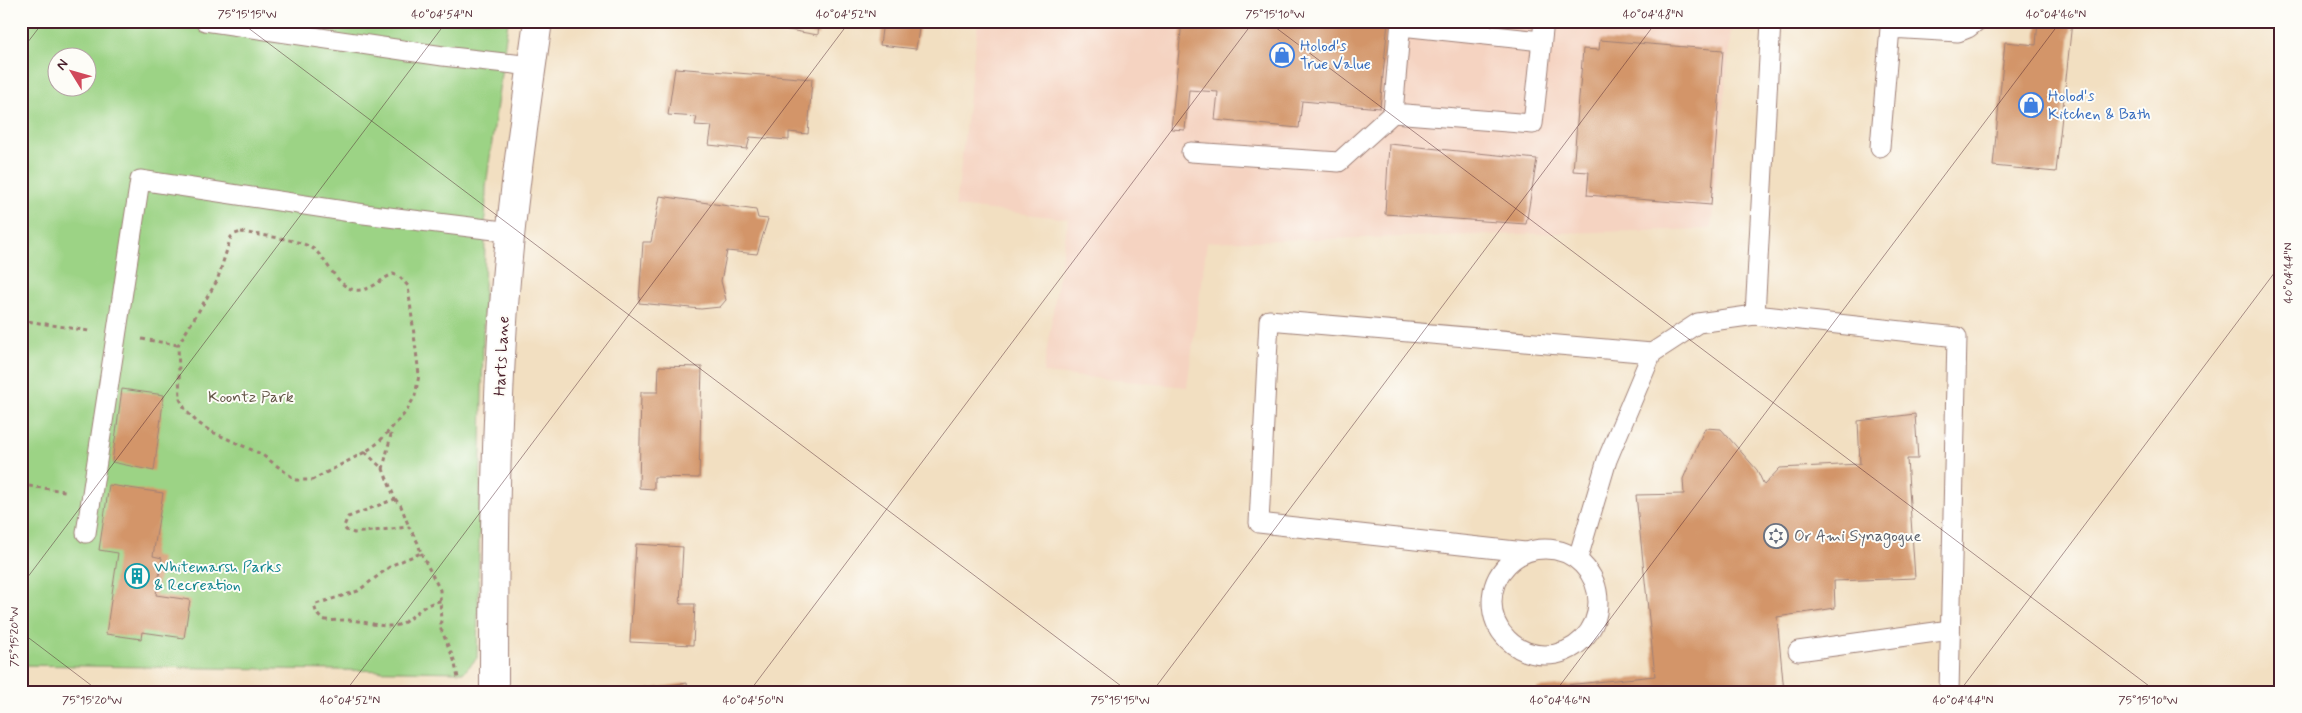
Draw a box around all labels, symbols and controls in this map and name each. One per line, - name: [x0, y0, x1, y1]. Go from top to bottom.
- text: 75°15'15"W: [217, 7, 277, 23]
- text: 40°04'54"N: [411, 7, 473, 23]
- text: 40°04'52"N: [816, 7, 876, 23]
- text: 75°15'10"W: [1245, 7, 1305, 23]
- text: 40°04'48"N: [1623, 7, 1683, 23]
- text: 40°04'46"N: [2026, 7, 2086, 23]
- place label: Holod's True Value: [1300, 36, 1371, 75]
- shop icon: Holod's True Value: [1269, 42, 1295, 68]
- north arrow: [48, 48, 98, 98]
- text: N: [52, 56, 72, 74]
- place label: Holod's Kitchen & Bath: [2048, 86, 2150, 125]
- shop icon: Holod's Kitchen & Bath: [2018, 92, 2044, 118]
- text: 40°04'44"N: [2281, 242, 2297, 304]
- street label: Harts Lane: [489, 315, 515, 397]
- park label: Koontz Park: [208, 387, 294, 408]
- synagogue icon: Or Ami Synagogue: [1763, 523, 1789, 549]
- place label: Or Ami Synagogue: [1794, 526, 1922, 548]
- place label: Whitemarsh Parks & Recreation: [154, 557, 281, 596]
- building icon: Whitemarsh Parks & Recreation: [124, 563, 150, 589]
- text: 75°15'20"W: [7, 607, 23, 667]
- text: 75°15'20"W: [62, 693, 122, 709]
- text: 40°04'52"N: [320, 693, 380, 709]
- text: 40°04'50"N: [723, 693, 783, 709]
- text: 75°15'15"W: [1090, 693, 1150, 709]
- text: 40°04'46"N: [1530, 693, 1590, 709]
- text: 40°04'44"N: [1932, 693, 1994, 709]
- text: 75°15'10"W: [2118, 693, 2178, 709]

